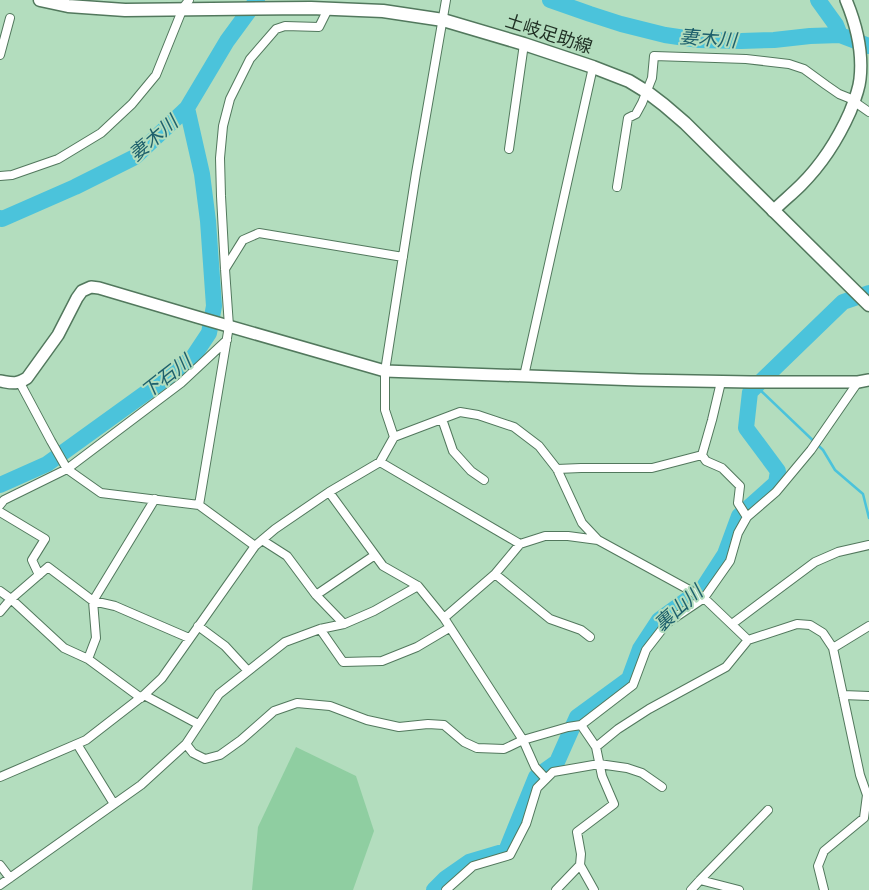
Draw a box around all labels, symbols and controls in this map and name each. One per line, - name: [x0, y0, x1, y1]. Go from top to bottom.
- street label: 土岐足助線: [503, 9, 596, 58]
- water label: 妻木川: [679, 24, 739, 52]
- water label: 妻木川: [124, 109, 184, 166]
- water label: 下石川: [136, 348, 197, 403]
- water label: 裏山川: [649, 579, 709, 636]

